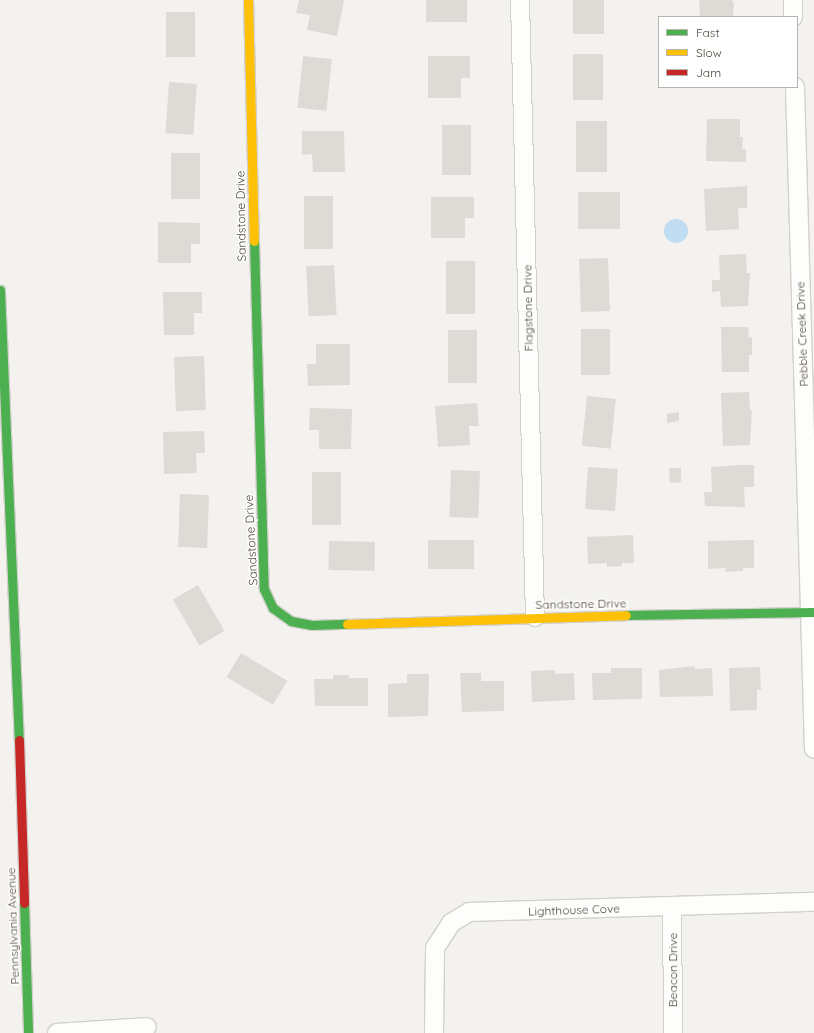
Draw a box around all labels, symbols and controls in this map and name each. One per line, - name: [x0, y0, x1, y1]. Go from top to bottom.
- legend: [658, 16, 798, 88]
- text: Fast: [696, 25, 720, 40]
- text: Slow: [696, 45, 722, 60]
- text: Jam: [696, 65, 721, 80]
- street label: Sandstone Drive: [233, 170, 249, 262]
- street label: Flagstone Drive: [520, 264, 536, 352]
- street label: Pebble Creek Drive: [793, 281, 811, 387]
- street label: Sandstone Drive: [241, 494, 261, 586]
- street label: Sandstone Drive: [535, 596, 627, 612]
- street label: Pennsylvania Avenue: [4, 867, 22, 985]
- street label: Lighthouse Cove: [528, 901, 620, 919]
- street label: Beacon Drive: [666, 933, 680, 1007]

